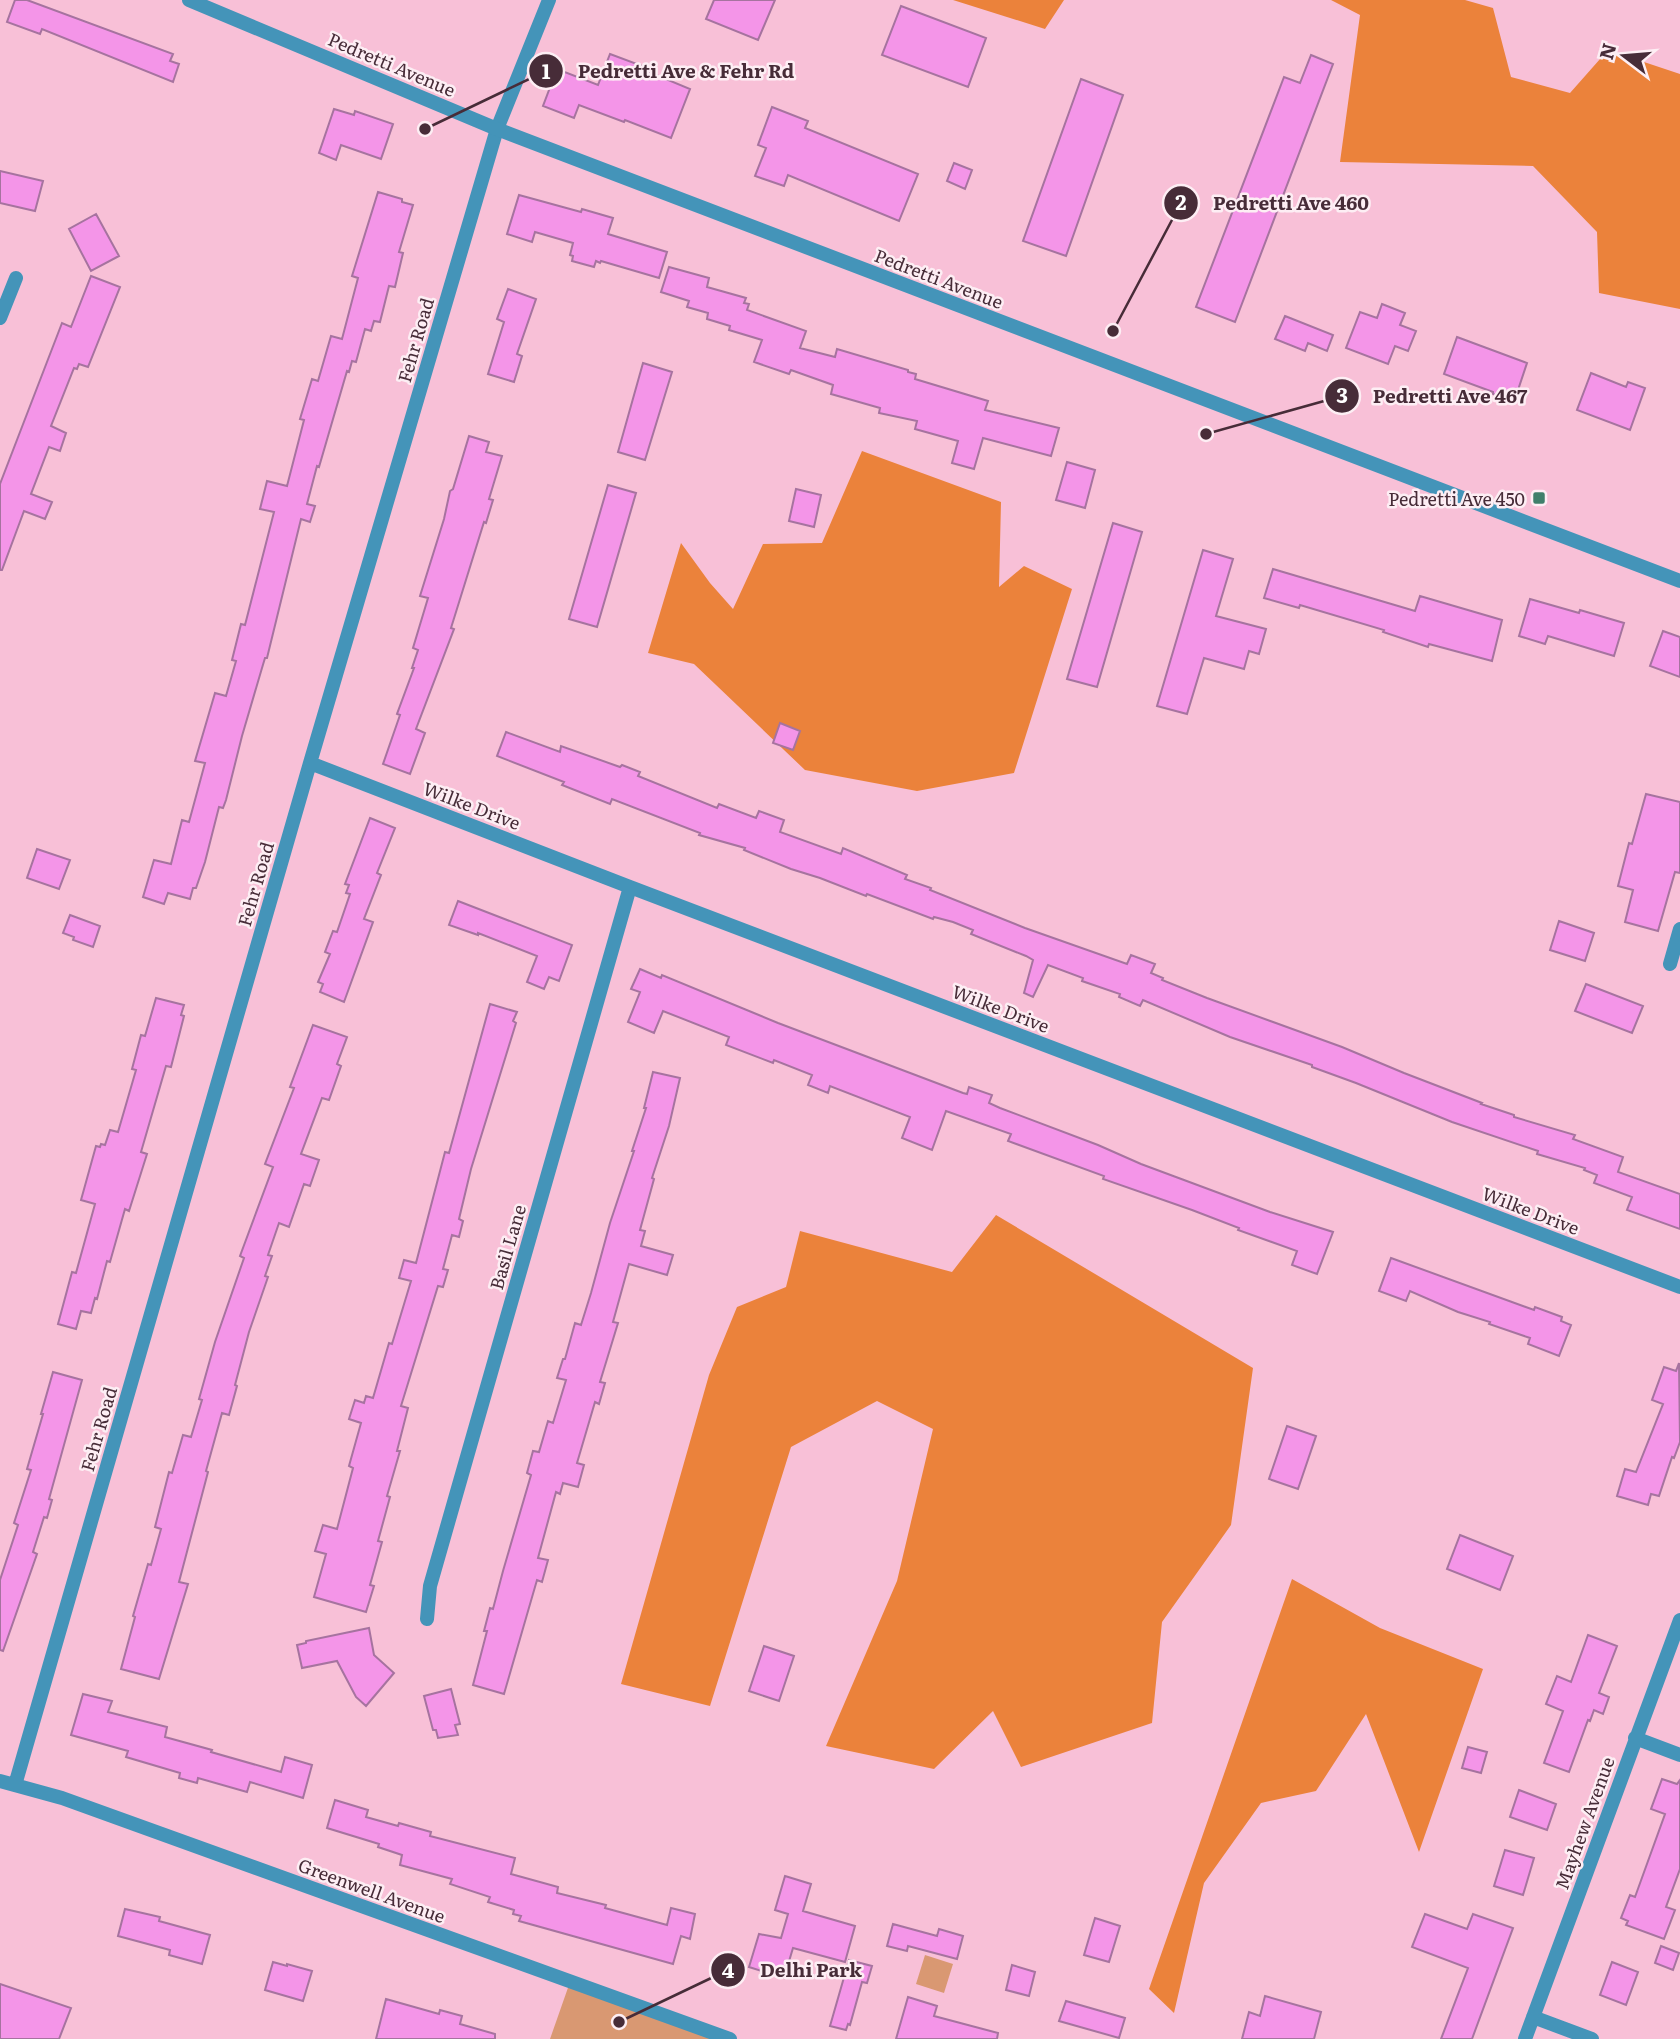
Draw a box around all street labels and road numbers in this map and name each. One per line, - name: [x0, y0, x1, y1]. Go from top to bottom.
- street label: Pedretti Avenue: [324, 25, 460, 103]
- street label: Pedretti Avenue: [871, 241, 1007, 315]
- street label: Fehr Road: [390, 294, 440, 386]
- street label: Wilke Drive: [419, 774, 525, 836]
- street label: Fehr Road: [230, 838, 280, 930]
- street label: Wilke Drive: [948, 977, 1054, 1039]
- street label: Wilke Drive: [1478, 1179, 1584, 1241]
- street label: Basil Lane: [482, 1201, 532, 1293]
- street label: Fehr Road: [73, 1383, 123, 1475]
- street label: Mayhew Avenue: [1547, 1753, 1621, 1893]
- street label: Greenwell Avenue: [295, 1851, 449, 1929]

